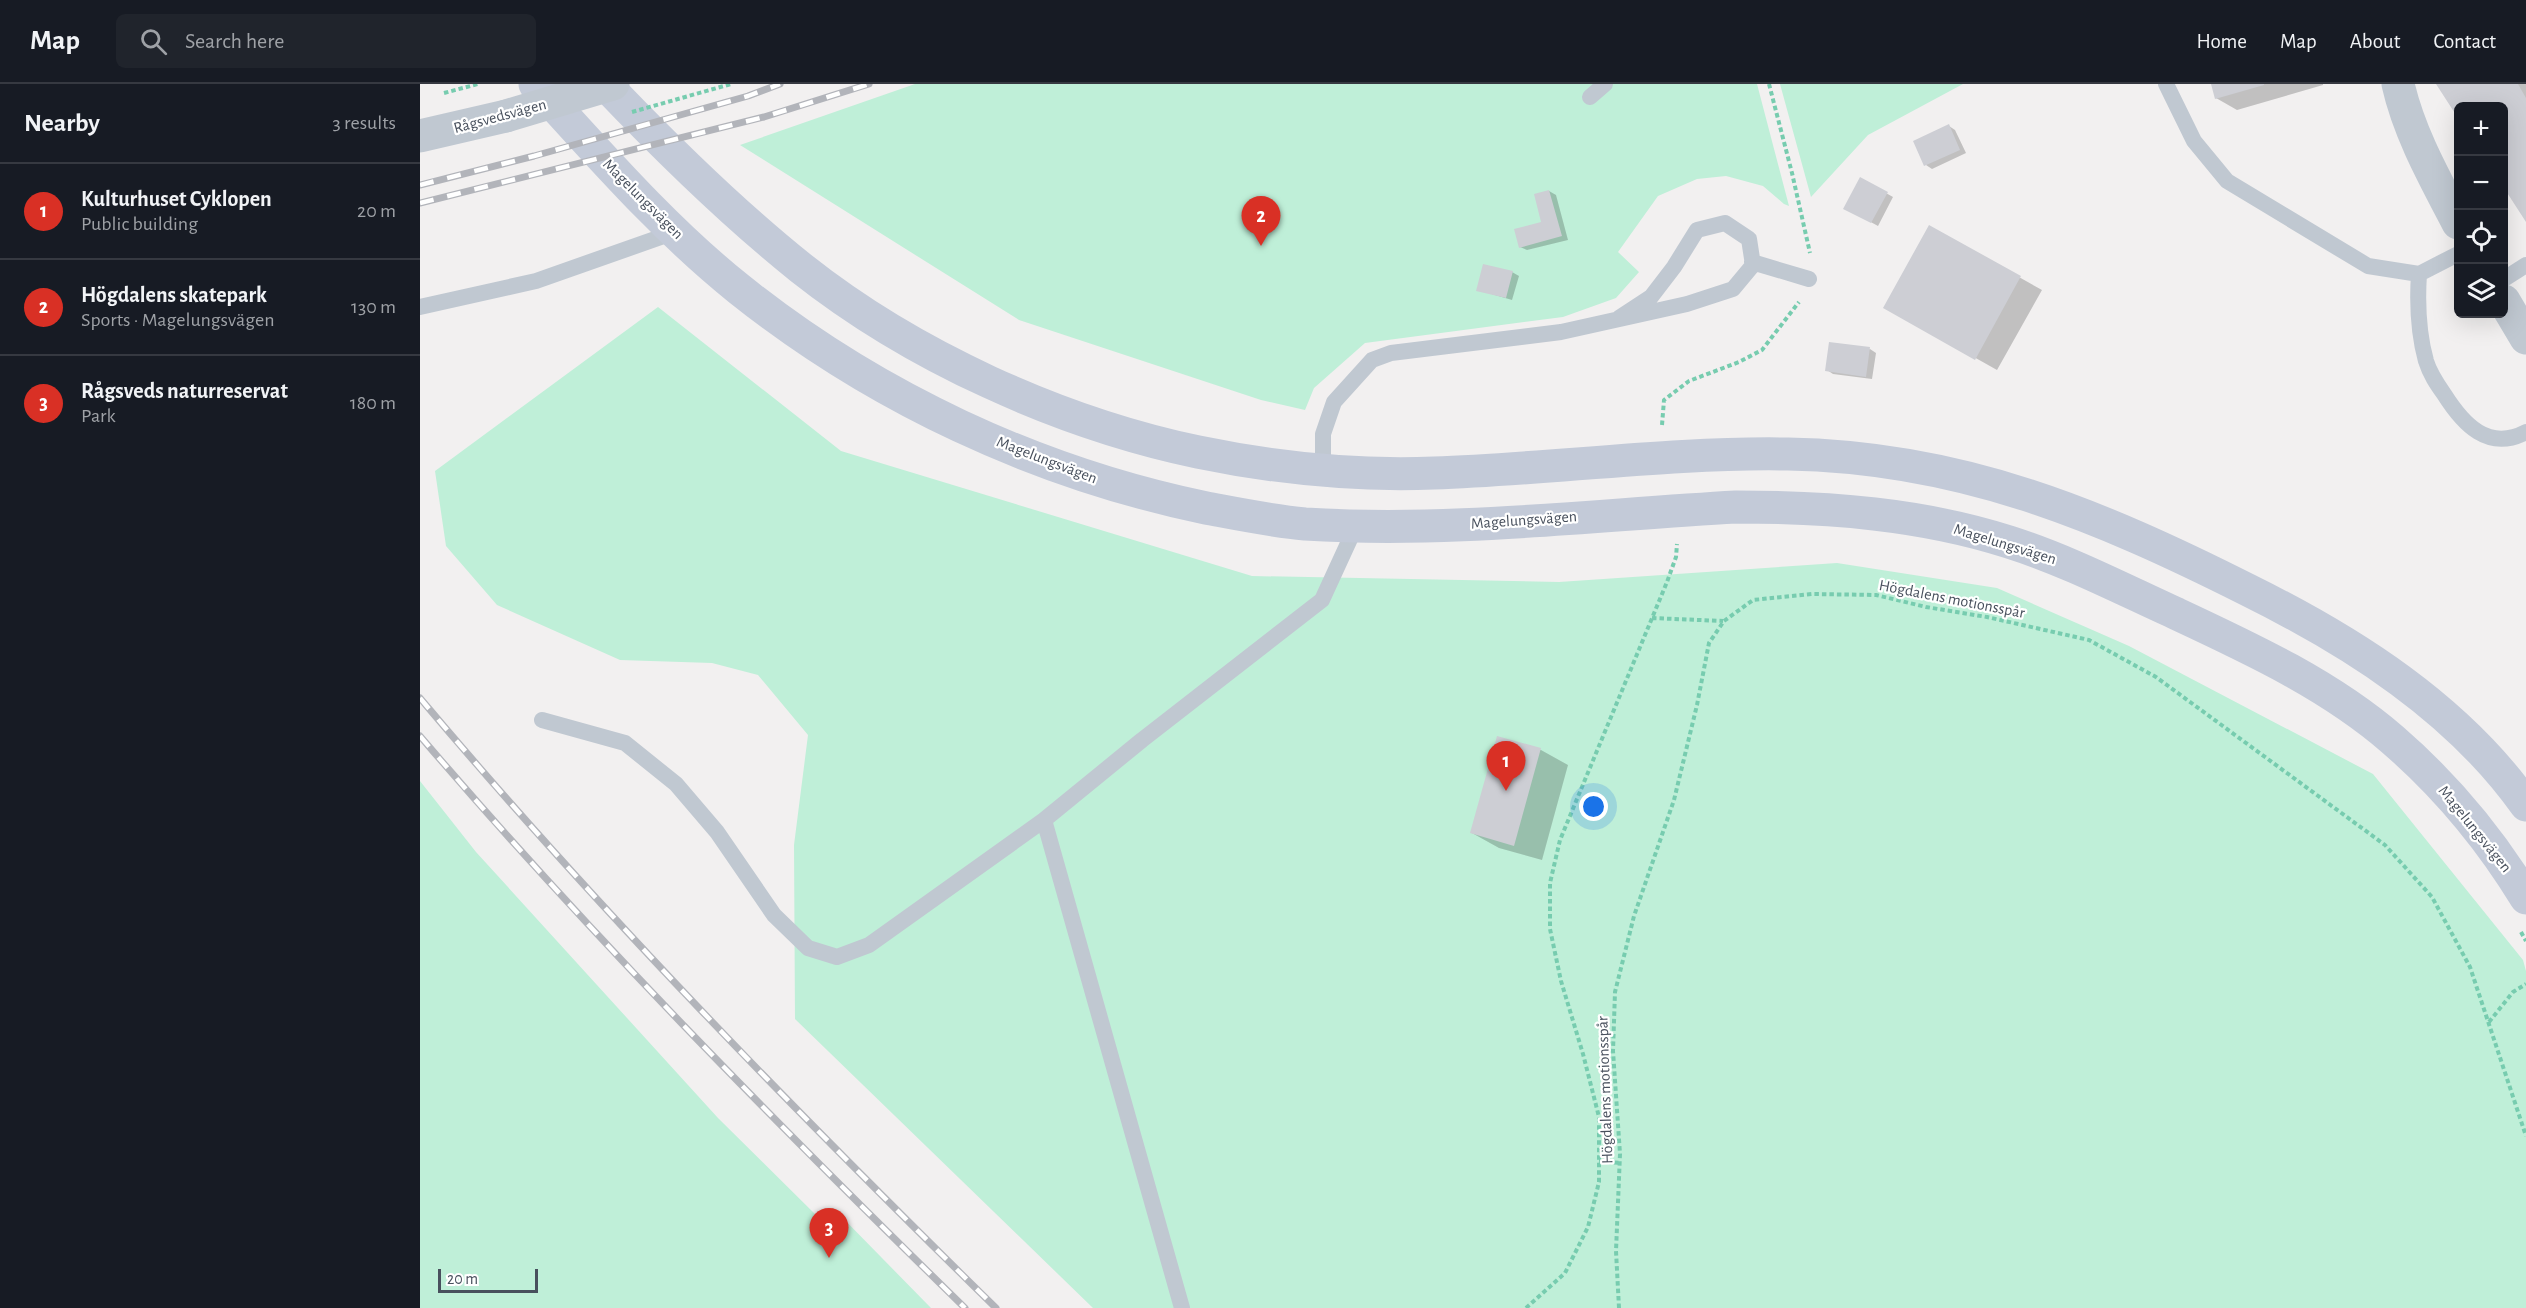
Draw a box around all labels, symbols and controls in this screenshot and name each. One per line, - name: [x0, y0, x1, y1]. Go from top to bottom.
- search box: [116, 14, 536, 68]
- icon: search: [137, 25, 170, 58]
- text: Map: [30, 27, 80, 55]
- text: Search here: [185, 30, 284, 52]
- text: Home: [2196, 31, 2247, 52]
- text: Map: [2280, 31, 2317, 52]
- text: About: [2350, 31, 2400, 52]
- text: Contact: [2433, 31, 2496, 52]
- street label: Rågsvedsvägen: [452, 96, 548, 136]
- map controls: [2454, 102, 2508, 318]
- button: +: [2454, 102, 2508, 156]
- text: Nearby: [24, 110, 100, 136]
- text: 3 results: [332, 113, 396, 133]
- street label: Magelungsvägen: [600, 156, 686, 242]
- button: −: [2454, 156, 2508, 210]
- text: Kulturhuset Cyklopen: [81, 188, 272, 210]
- pin: 2: [1242, 196, 1280, 246]
- text: 1: [40, 201, 47, 221]
- text: 20 m: [357, 201, 396, 221]
- button: locate: [2454, 210, 2508, 264]
- text: Public building: [81, 214, 198, 234]
- button: layers: [2454, 264, 2508, 318]
- text: Högdalens skatepark: [81, 284, 267, 306]
- text: 2: [39, 297, 48, 317]
- text: 130 m: [351, 297, 396, 317]
- text: Sports · Magelungsvägen: [81, 310, 275, 330]
- text: Rågsveds naturreservat: [81, 380, 288, 402]
- text: 3: [39, 393, 48, 413]
- text: 180 m: [350, 393, 396, 413]
- text: Park: [81, 406, 116, 426]
- street label: Magelungsvägen: [995, 433, 1099, 487]
- street label: Magelungsvägen: [1470, 508, 1578, 532]
- street label: Magelungsvägen: [1952, 521, 2058, 567]
- street label: Högdalens motionsspår: [1878, 577, 2027, 621]
- pin: 1: [1486, 742, 1526, 791]
- street label: Magelungsvägen: [2435, 783, 2515, 875]
- your location: [1579, 792, 1608, 821]
- street label: Högdalens motionsspår: [1594, 1015, 1616, 1164]
- pin: 3: [810, 1208, 848, 1258]
- scale bar: [438, 1266, 538, 1294]
- text: 20 m: [447, 1271, 478, 1287]

